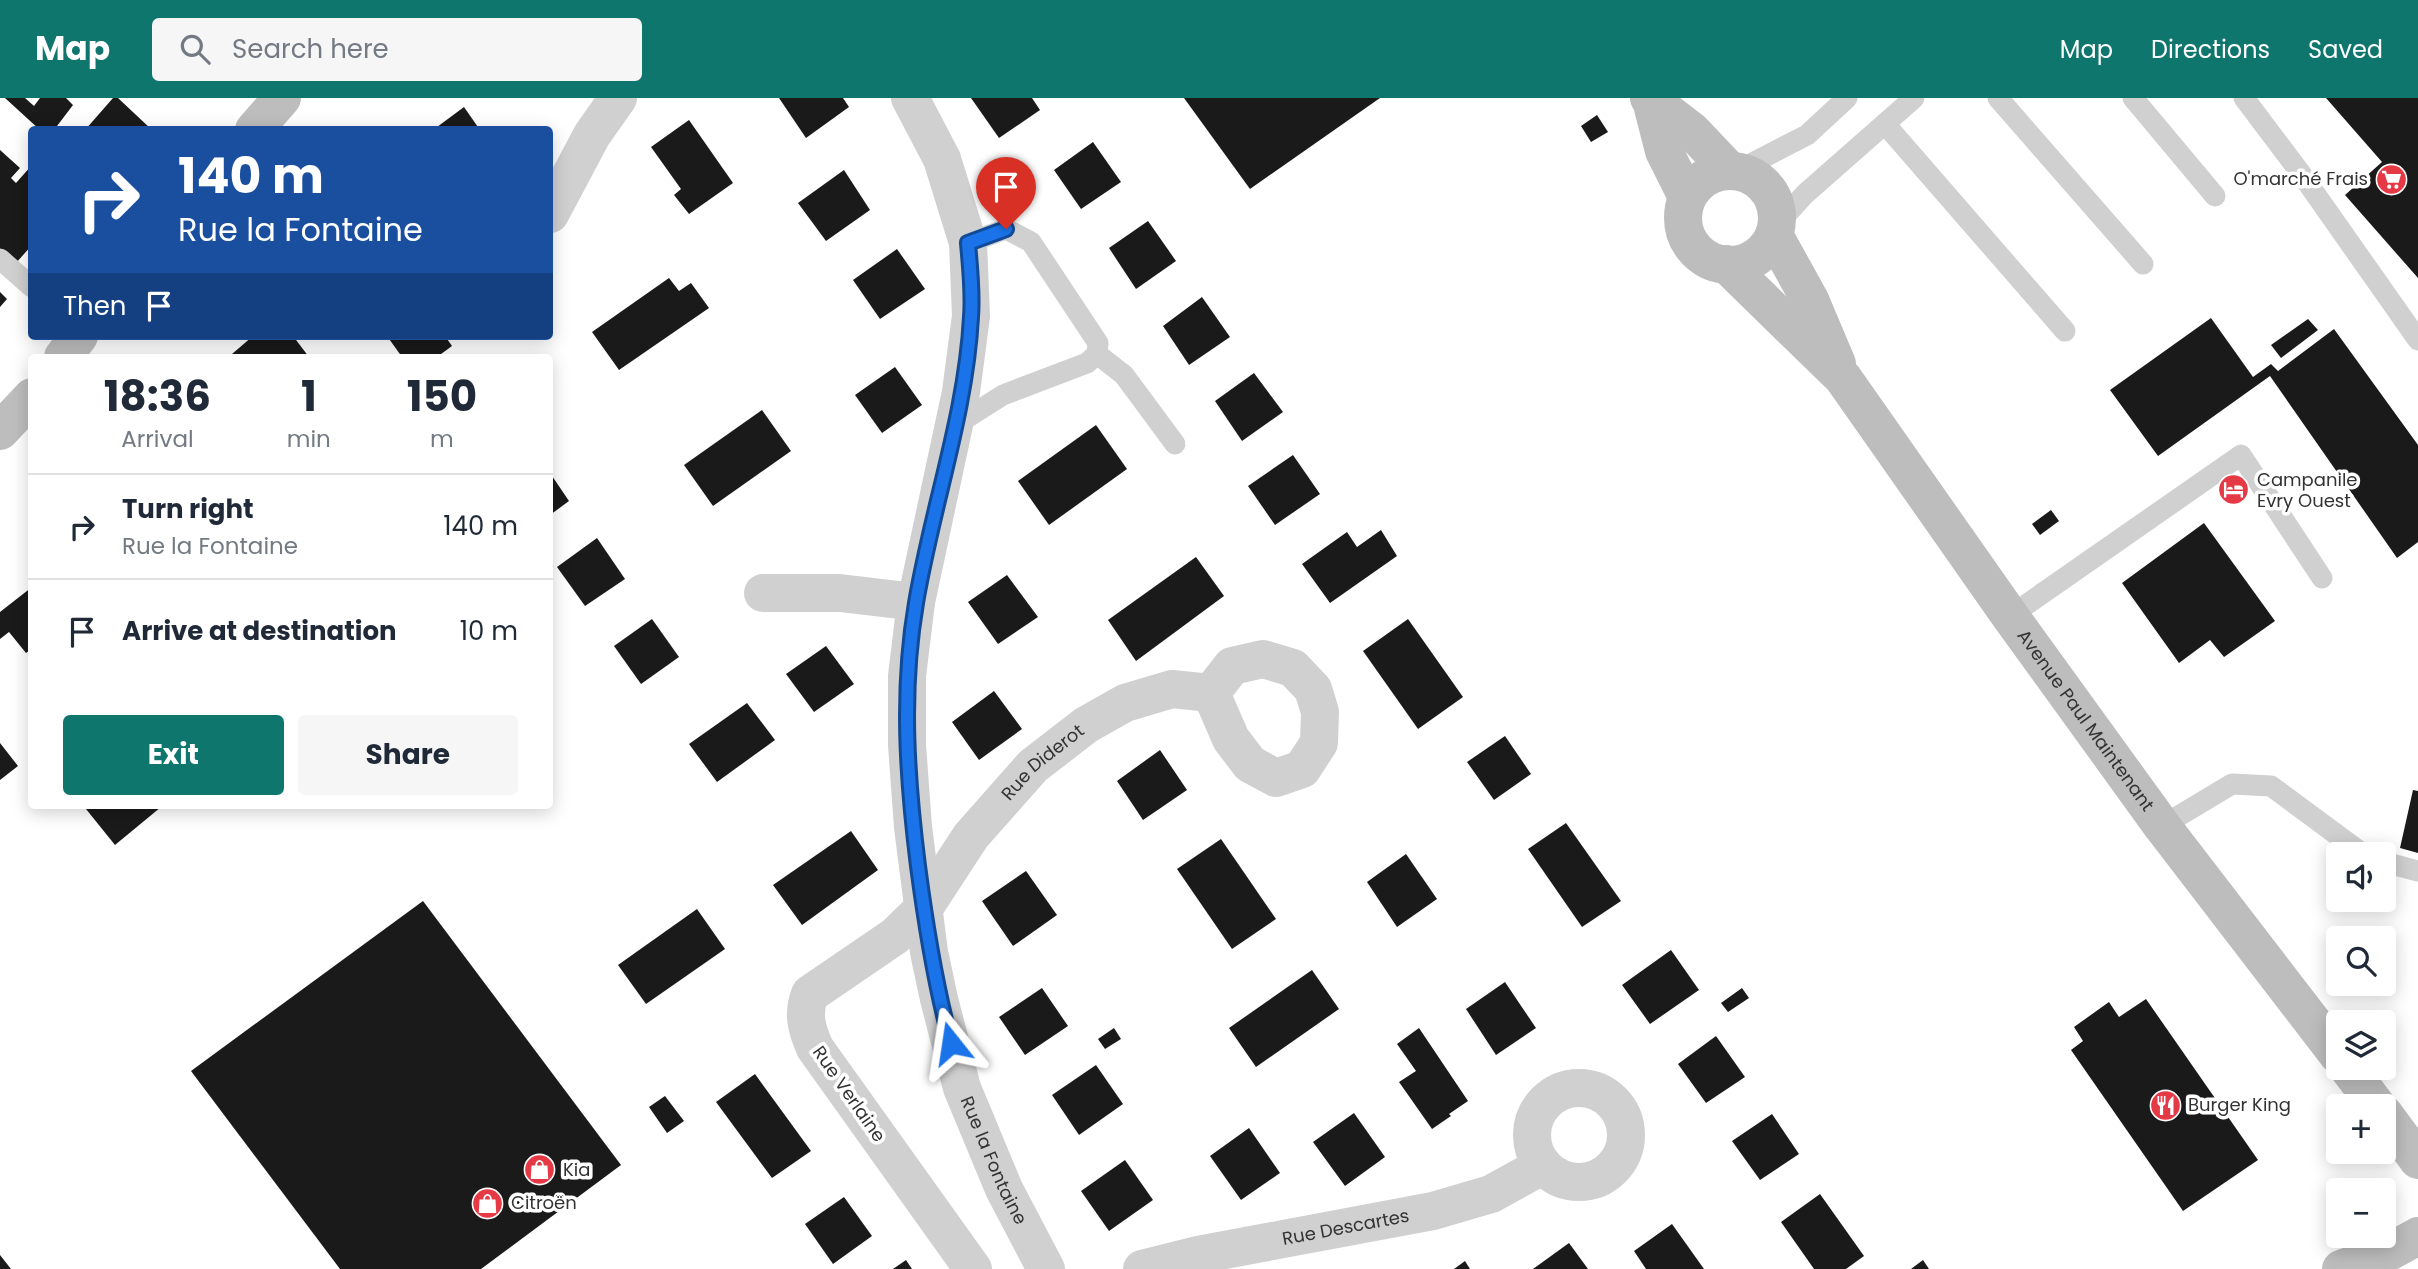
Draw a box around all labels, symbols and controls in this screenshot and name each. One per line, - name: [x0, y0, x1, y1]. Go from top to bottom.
- search box: [152, 18, 642, 81]
- text: Map: [35, 25, 110, 72]
- icon: search: [176, 30, 214, 68]
- text: Search here: [232, 31, 389, 67]
- text: Map: [2060, 33, 2113, 66]
- text: Directions: [2151, 33, 2270, 66]
- text: Saved: [2308, 33, 2383, 66]
- text: 140 m: [178, 142, 324, 210]
- icon: right: [63, 154, 154, 245]
- pin: [976, 157, 1036, 229]
- supermarket icon: O'marché Frais: [2374, 162, 2408, 196]
- place label: O'marché Frais: [2233, 166, 2368, 191]
- icon: arrive: [987, 168, 1025, 206]
- text: Rue la Fontaine: [178, 207, 423, 252]
- icon: arrive: [140, 287, 178, 325]
- text: Then: [63, 288, 126, 324]
- text: 18:36: [104, 367, 211, 426]
- text: 1: [301, 367, 317, 426]
- text: 150: [407, 367, 477, 426]
- text: Arrival: [121, 423, 194, 455]
- text: min: [287, 423, 331, 455]
- text: m: [430, 423, 454, 455]
- place label: Campanile Evry Ouest: [2257, 467, 2357, 513]
- hotel icon: Campanile Evry Ouest: [2217, 473, 2251, 507]
- text: Turn right: [122, 491, 254, 527]
- icon: right: [63, 508, 101, 546]
- text: 140 m: [443, 508, 518, 544]
- text: Rue la Fontaine: [122, 530, 298, 562]
- icon: arrive: [63, 613, 101, 651]
- text: Arrive at destination: [122, 613, 397, 649]
- text: 10 m: [460, 613, 518, 649]
- street label: Avenue Paul Maintenant: [2012, 624, 2160, 816]
- button: Exit: [63, 715, 284, 795]
- button: Share: [298, 715, 518, 795]
- street label: Rue Diderot: [995, 718, 1089, 806]
- map controls: [2326, 842, 2396, 1248]
- button: sound: [2326, 842, 2396, 912]
- button: search: [2326, 926, 2396, 996]
- position arrow: [914, 1006, 988, 1080]
- button: layers: [2326, 1010, 2396, 1080]
- street label: Rue Verlaine: [807, 1041, 892, 1147]
- restaurant icon: Burger King: [2148, 1088, 2182, 1122]
- street label: Rue la Fontaine: [955, 1092, 1033, 1229]
- place label: Burger King: [2188, 1092, 2291, 1117]
- button: +: [2326, 1094, 2396, 1164]
- shop icon: Kia: [523, 1153, 557, 1187]
- place label: Kia: [563, 1157, 590, 1182]
- button: −: [2326, 1178, 2396, 1248]
- shop icon: Citroën: [471, 1186, 505, 1220]
- place label: Citroën: [511, 1190, 577, 1215]
- street label: Rue Descartes: [1280, 1203, 1411, 1251]

